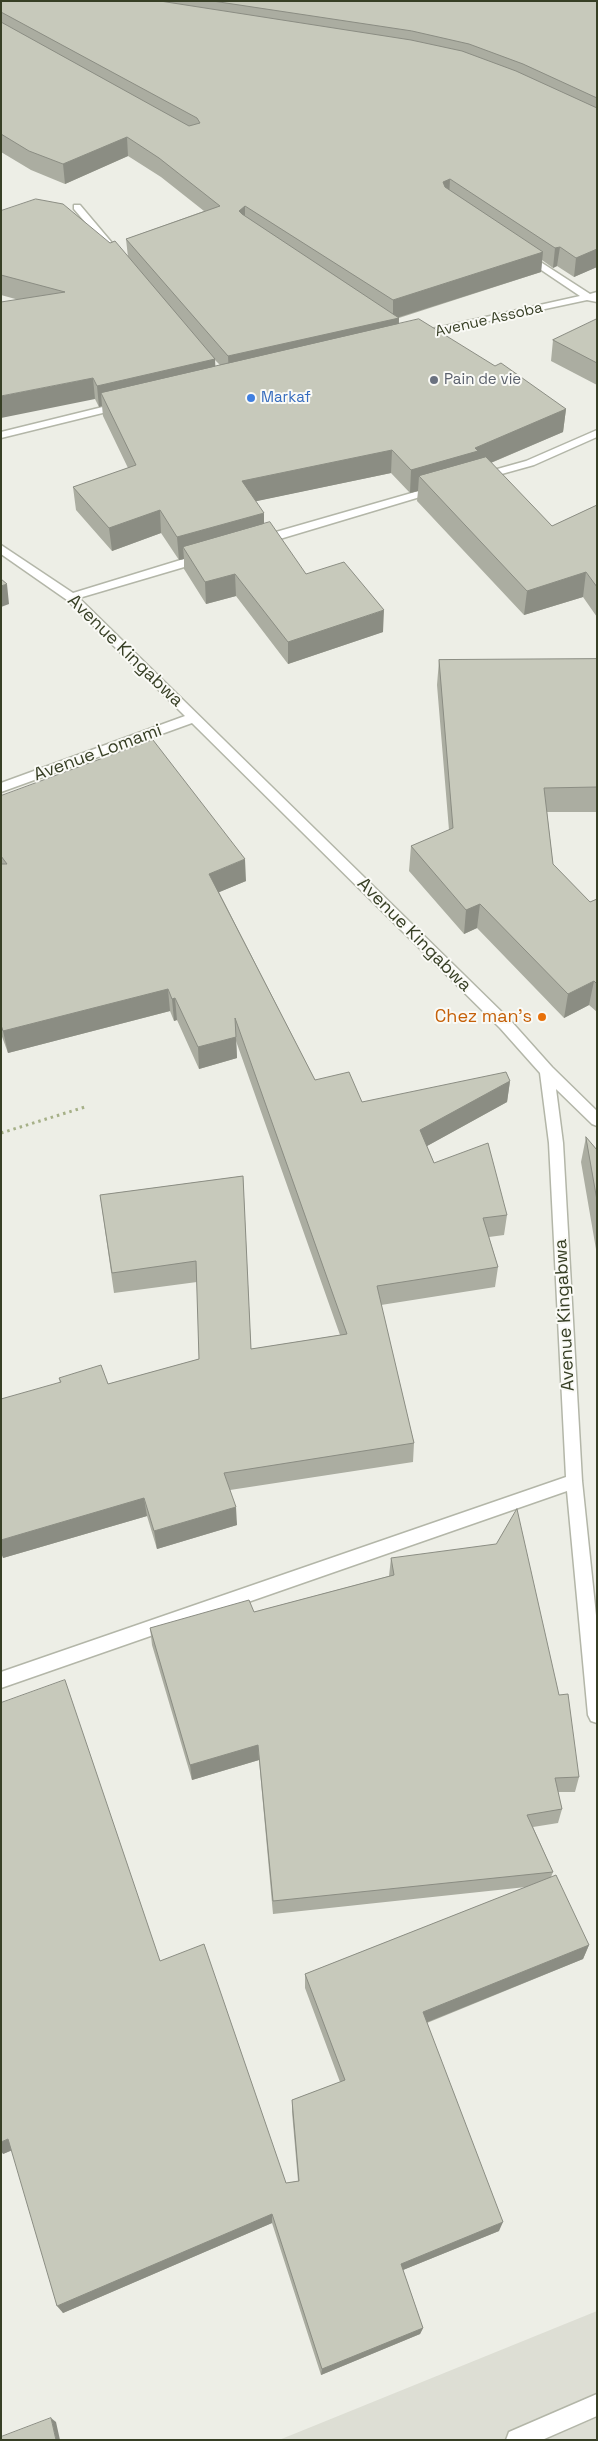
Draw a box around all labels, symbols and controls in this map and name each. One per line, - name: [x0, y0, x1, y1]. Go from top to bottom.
- street label: Avenue Assoba: [434, 299, 544, 341]
- place label: Pain de vie: [444, 371, 521, 389]
- marker: Pain de vie: [428, 374, 440, 386]
- place label: Markaf: [261, 389, 311, 407]
- marker: Markaf: [245, 392, 257, 404]
- street label: Avenue Kingabwa: [63, 590, 187, 712]
- street label: Avenue Lomami: [31, 720, 165, 786]
- street label: Avenue Kingabwa: [352, 873, 476, 997]
- place label: Chez man's: [435, 1006, 532, 1028]
- marker: Chez man's: [536, 1011, 548, 1023]
- street label: Avenue Kingabwa: [550, 1238, 580, 1392]

